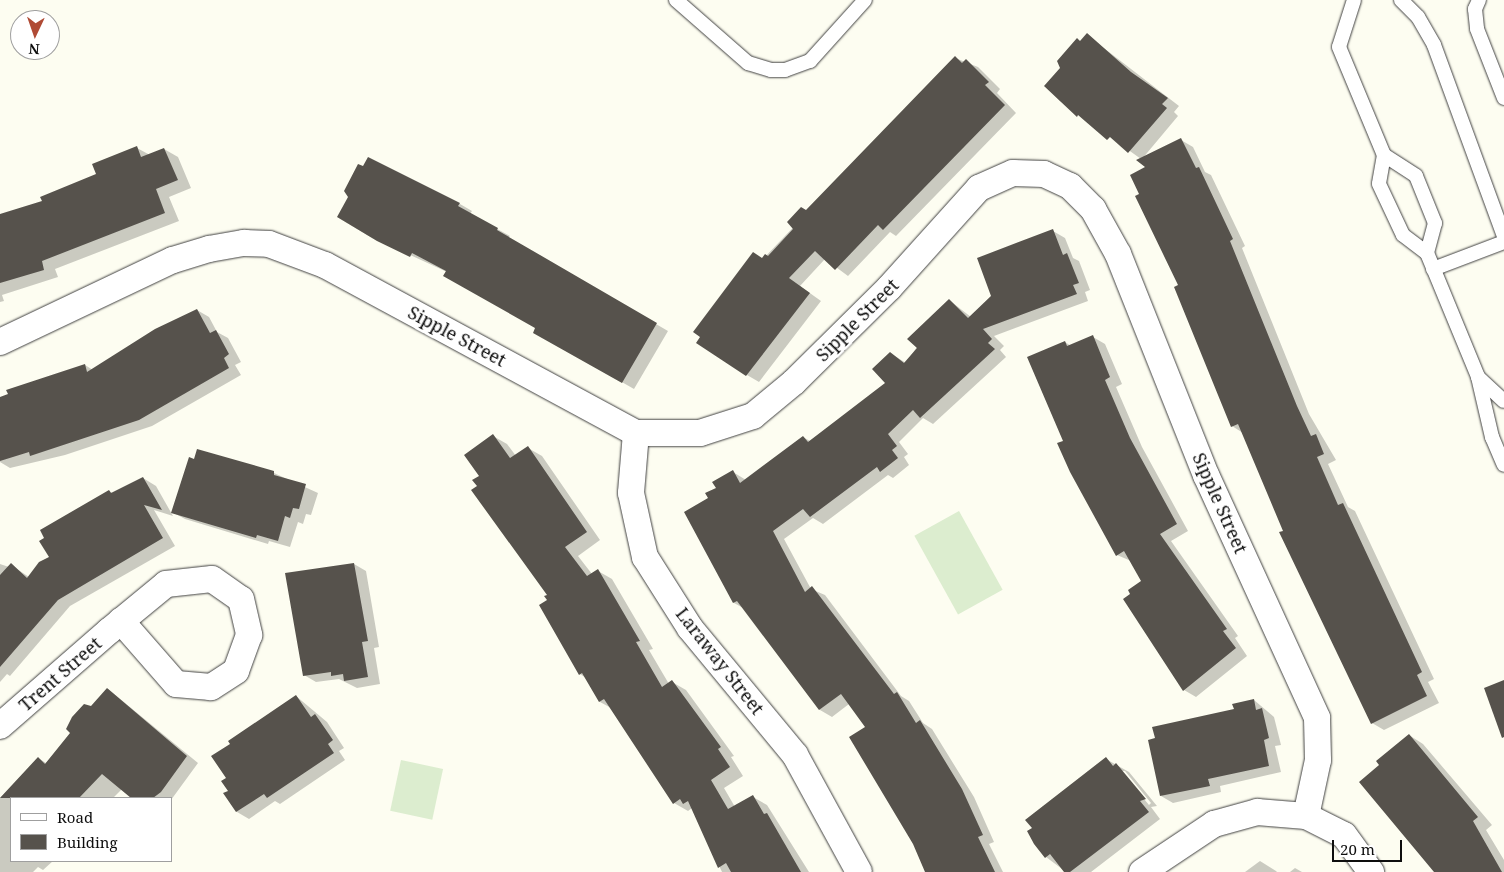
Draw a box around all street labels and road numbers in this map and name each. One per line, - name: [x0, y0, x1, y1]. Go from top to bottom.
- street label: Sipple Street: [811, 274, 903, 366]
- street label: Sipple Street: [404, 301, 510, 371]
- street label: Sipple Street: [1188, 449, 1252, 557]
- street label: Laraway Street: [671, 603, 769, 719]
- street label: Trent Street: [14, 632, 106, 716]

